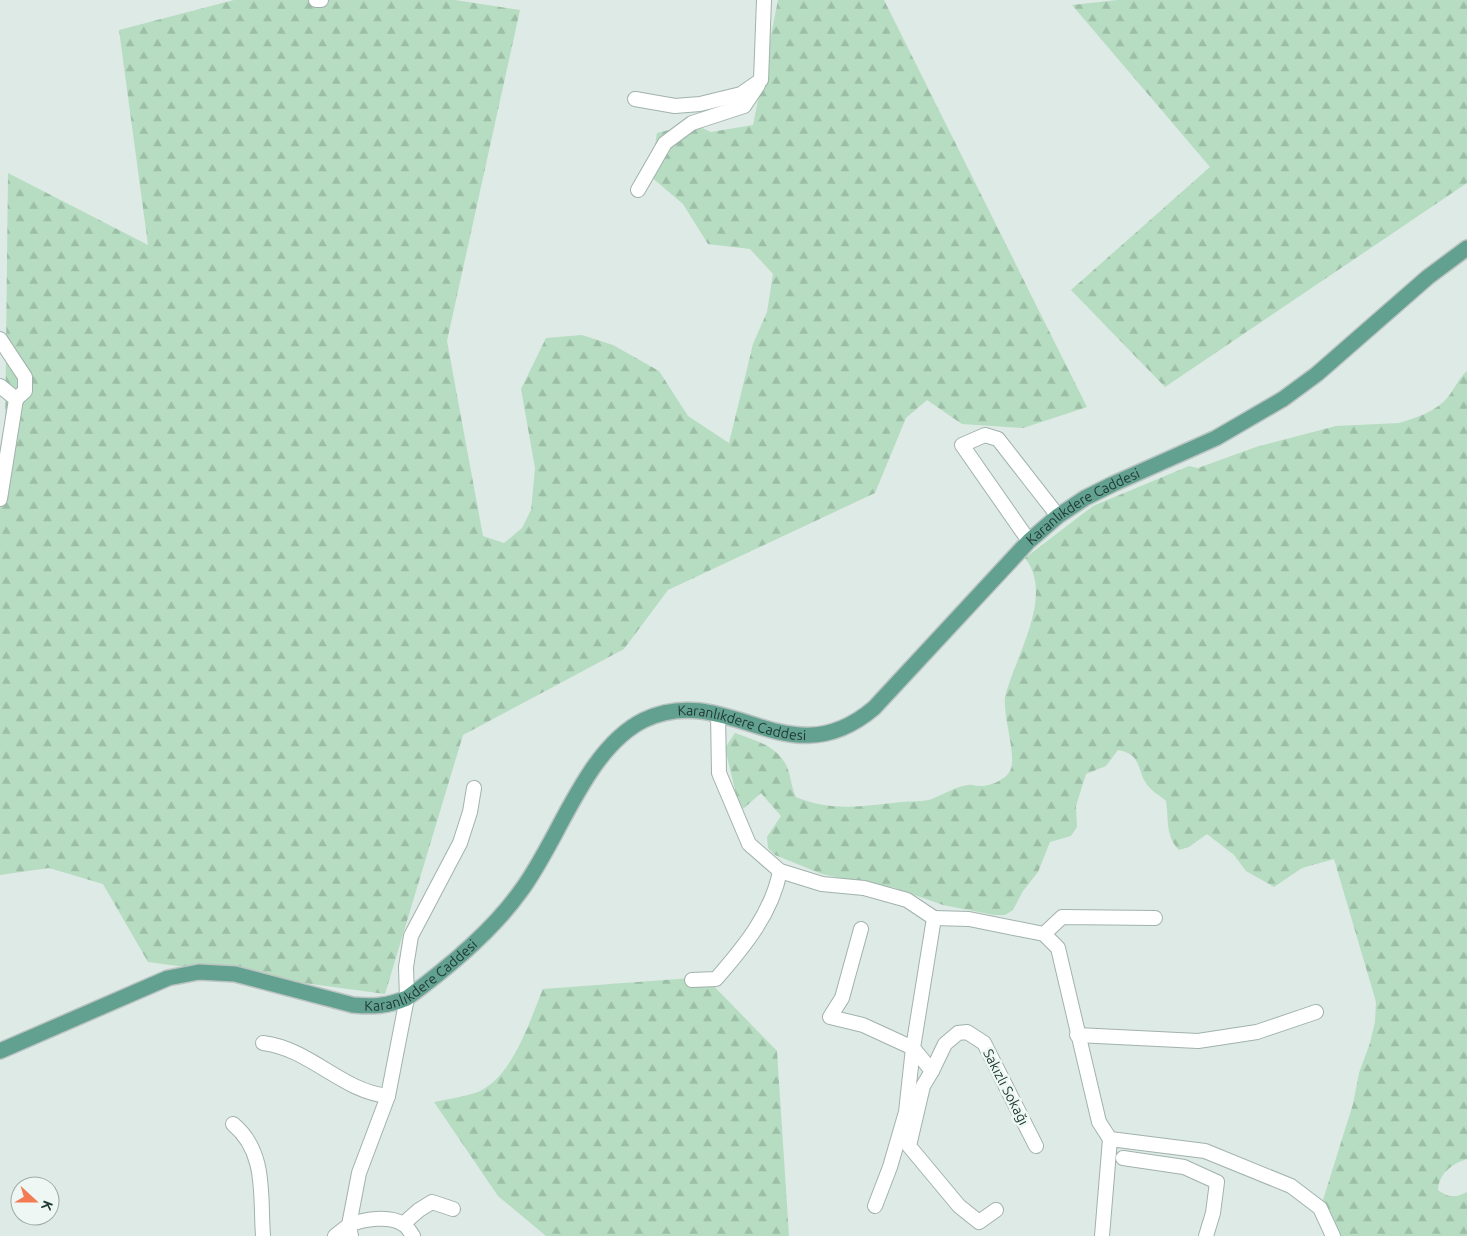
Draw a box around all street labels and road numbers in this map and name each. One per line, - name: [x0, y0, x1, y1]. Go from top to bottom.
- street label: Karanlıkdere Caddesi: [1023, 465, 1142, 548]
- street label: Karanlıkdere Caddesi: [677, 702, 806, 743]
- street label: Karanlıkdere Caddesi: [364, 936, 480, 1014]
- street label: Sakızlı Sokağı: [980, 1046, 1032, 1128]

